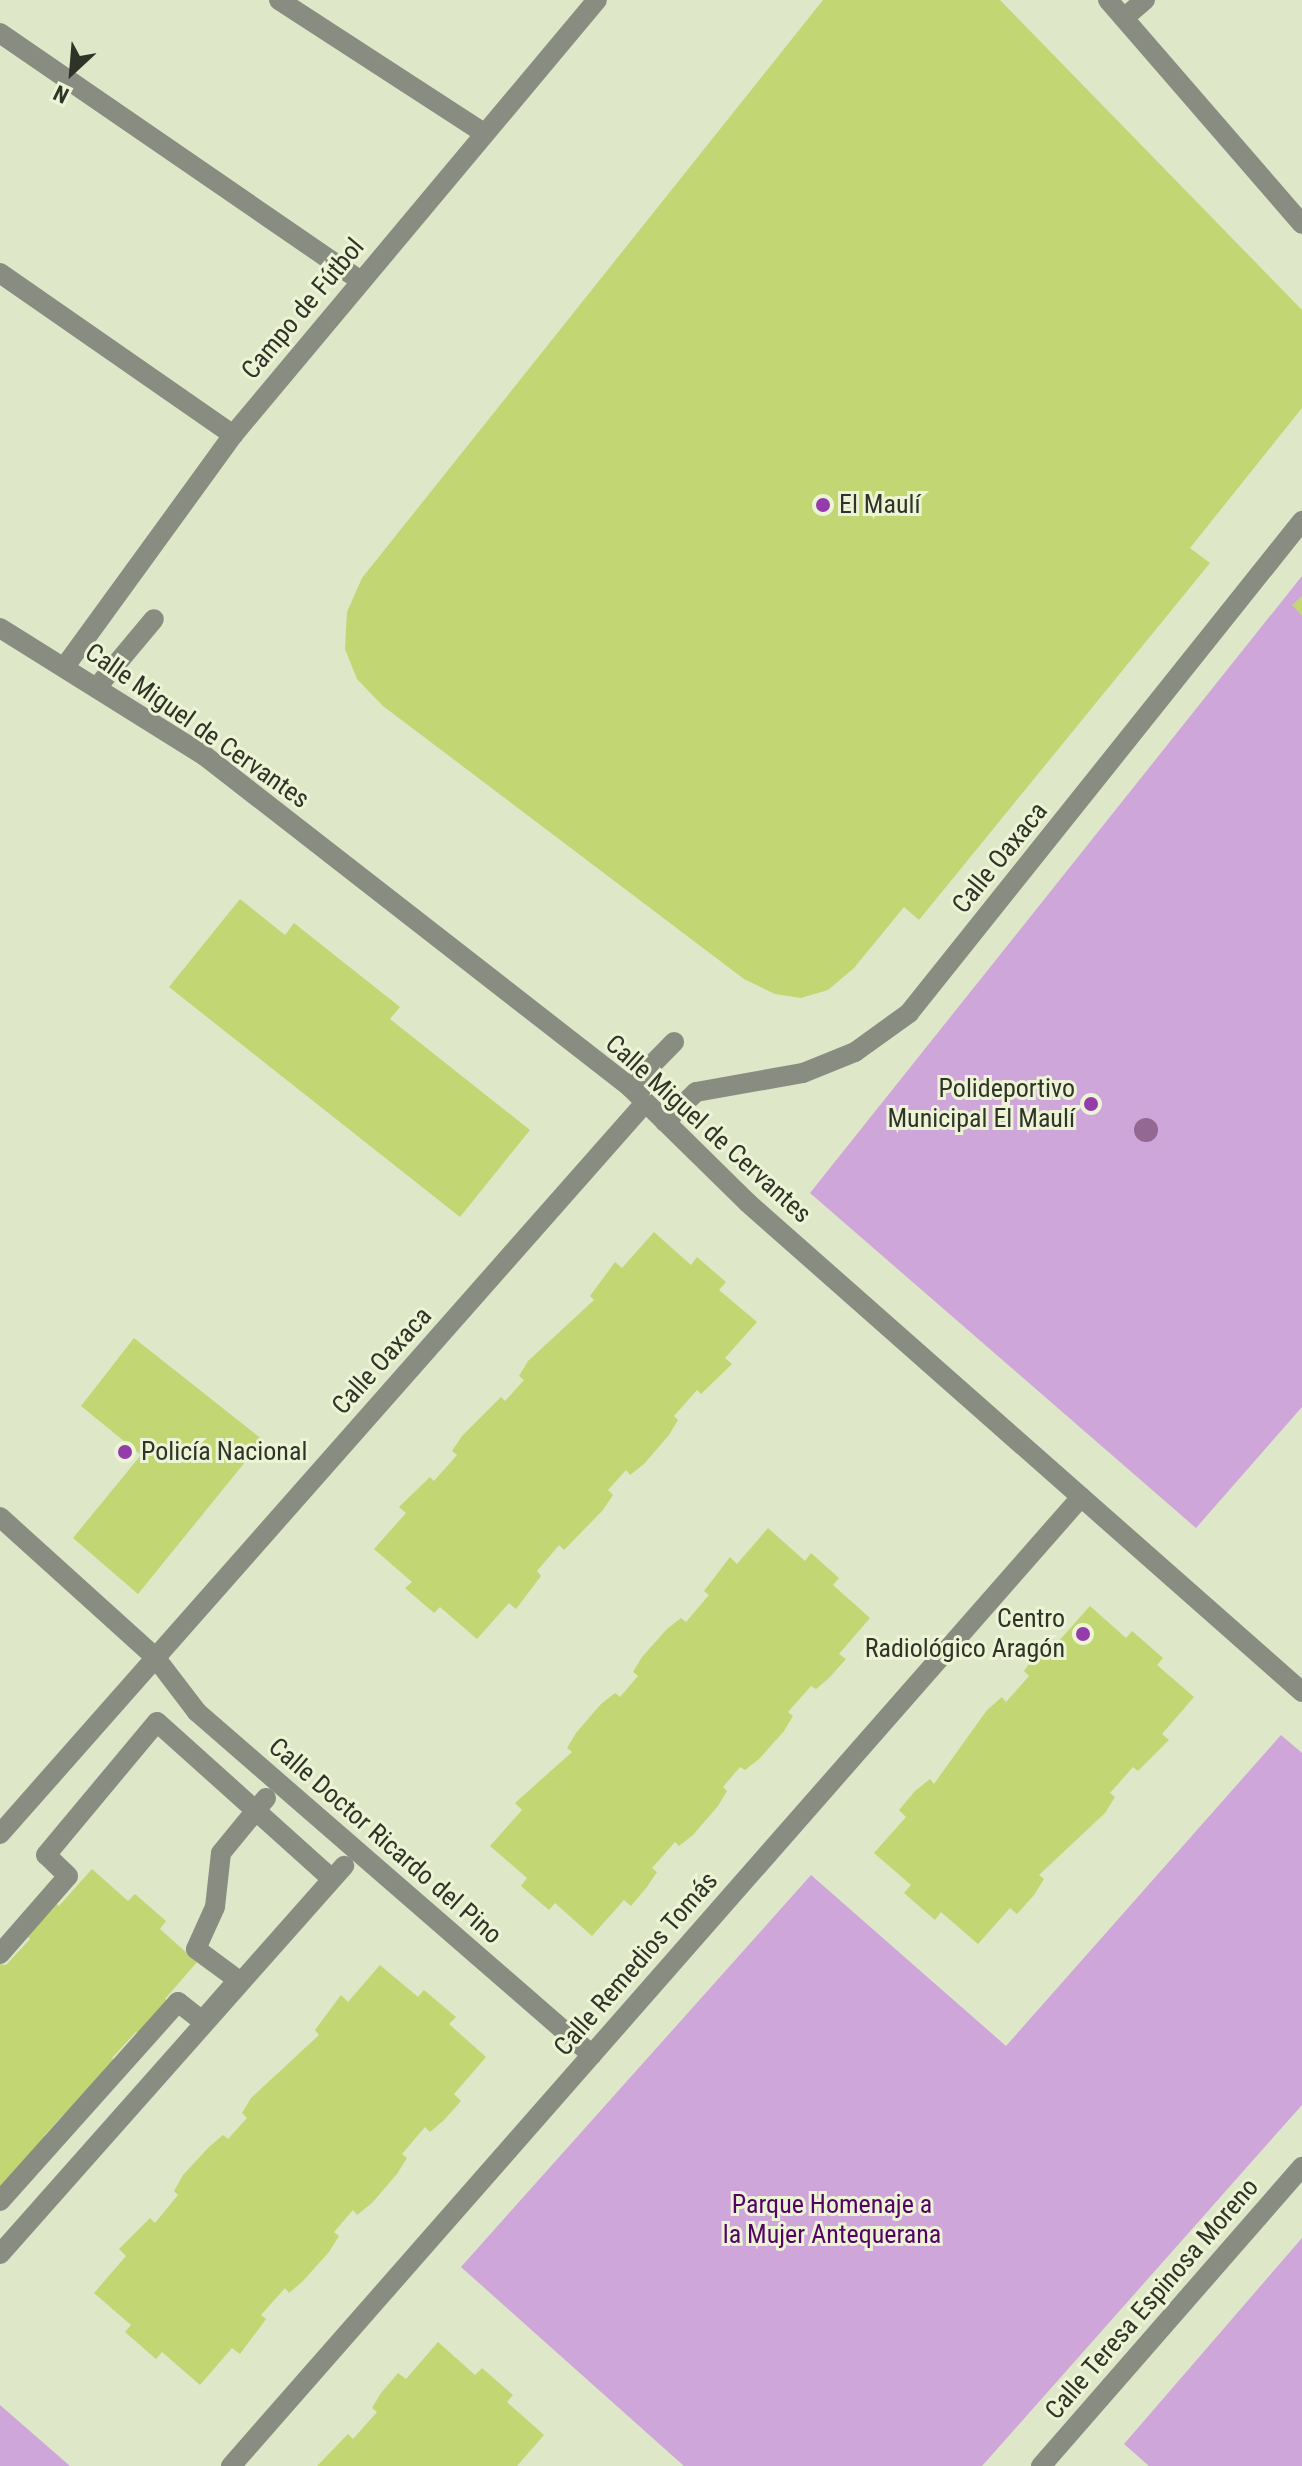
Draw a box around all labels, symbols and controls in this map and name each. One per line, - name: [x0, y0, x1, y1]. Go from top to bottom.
- north arrow: [32, 32, 112, 112]
- text: N: [50, 80, 73, 108]
- street label: Campo de Fútbol: [235, 232, 371, 386]
- place label: El Maulí: [839, 489, 921, 521]
- marker: El Maulí: [814, 496, 832, 514]
- street label: Calle Miguel de Cervantes: [79, 637, 315, 815]
- street label: Calle Oaxaca: [946, 796, 1054, 920]
- street label: Calle Miguel de Cervantes: [599, 1028, 817, 1230]
- place label: Polideportivo Municipal El Maulí: [887, 1073, 1075, 1134]
- marker: Polideportivo Municipal El Maulí: [1082, 1095, 1100, 1113]
- street label: Calle Oaxaca: [326, 1301, 438, 1421]
- place label: Policía Nacional: [141, 1436, 307, 1468]
- marker: Policía Nacional: [116, 1443, 134, 1461]
- place label: Centro Radiológico Aragón: [865, 1603, 1065, 1664]
- marker: Centro Radiológico Aragón: [1072, 1623, 1094, 1645]
- street label: Calle Doctor Ricardo del Pino: [262, 1731, 508, 1951]
- street label: Calle Remedios Tomás: [547, 1865, 725, 2063]
- street label: Calle Teresa Espinosa Moreno: [1039, 2172, 1265, 2426]
- park label: Parque Homenaje a la Mujer Antequerana: [723, 2189, 941, 2250]

